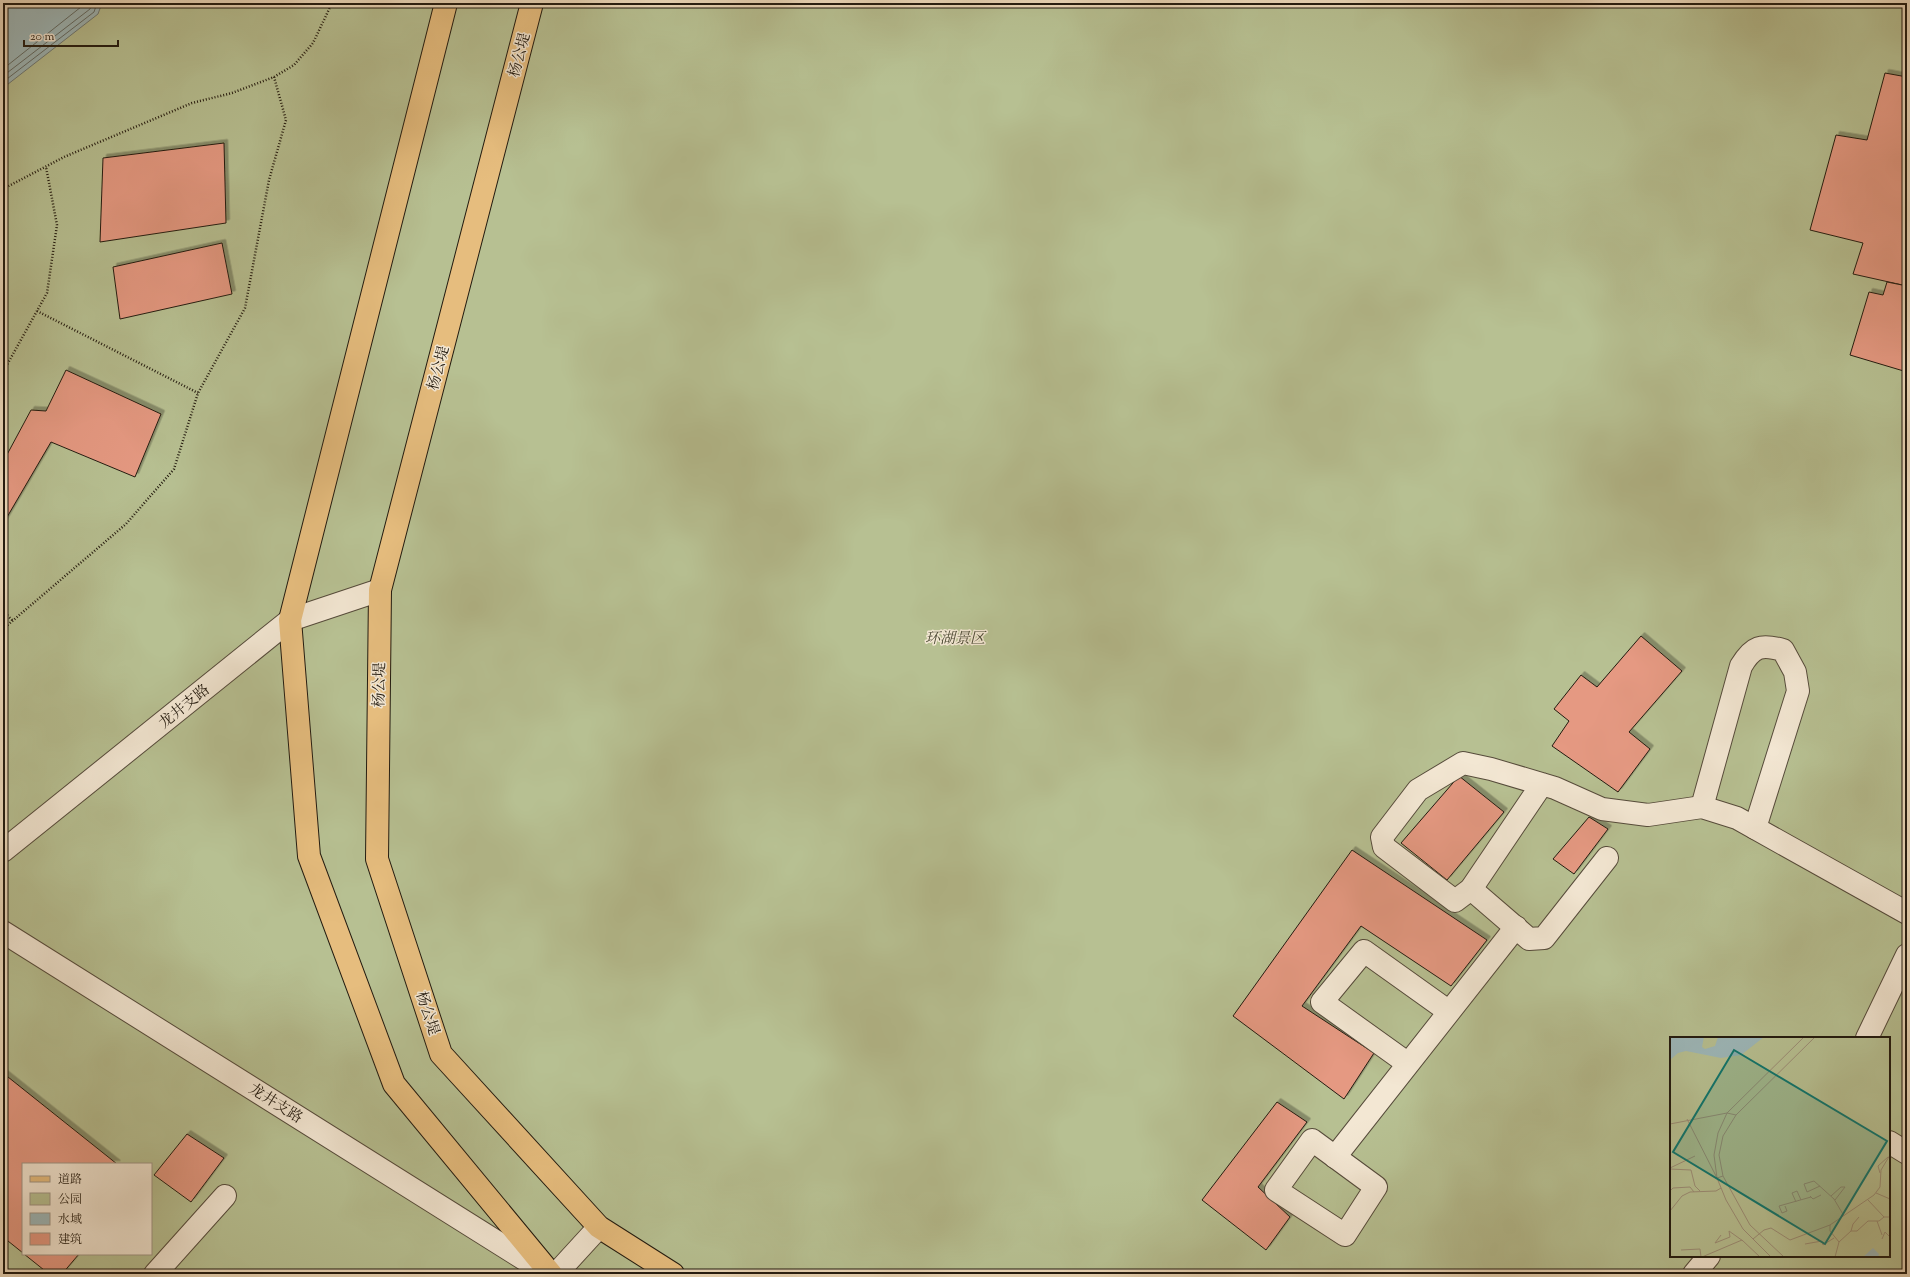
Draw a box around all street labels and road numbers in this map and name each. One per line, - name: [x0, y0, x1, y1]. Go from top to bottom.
- street label: 杨公堤: [504, 31, 536, 80]
- street label: 杨公堤: [423, 344, 455, 393]
- street label: 杨公堤: [370, 662, 391, 708]
- street label: 龙井支路: [155, 680, 215, 734]
- street label: 杨公堤: [410, 989, 444, 1038]
- street label: 龙井支路: [244, 1079, 306, 1129]

